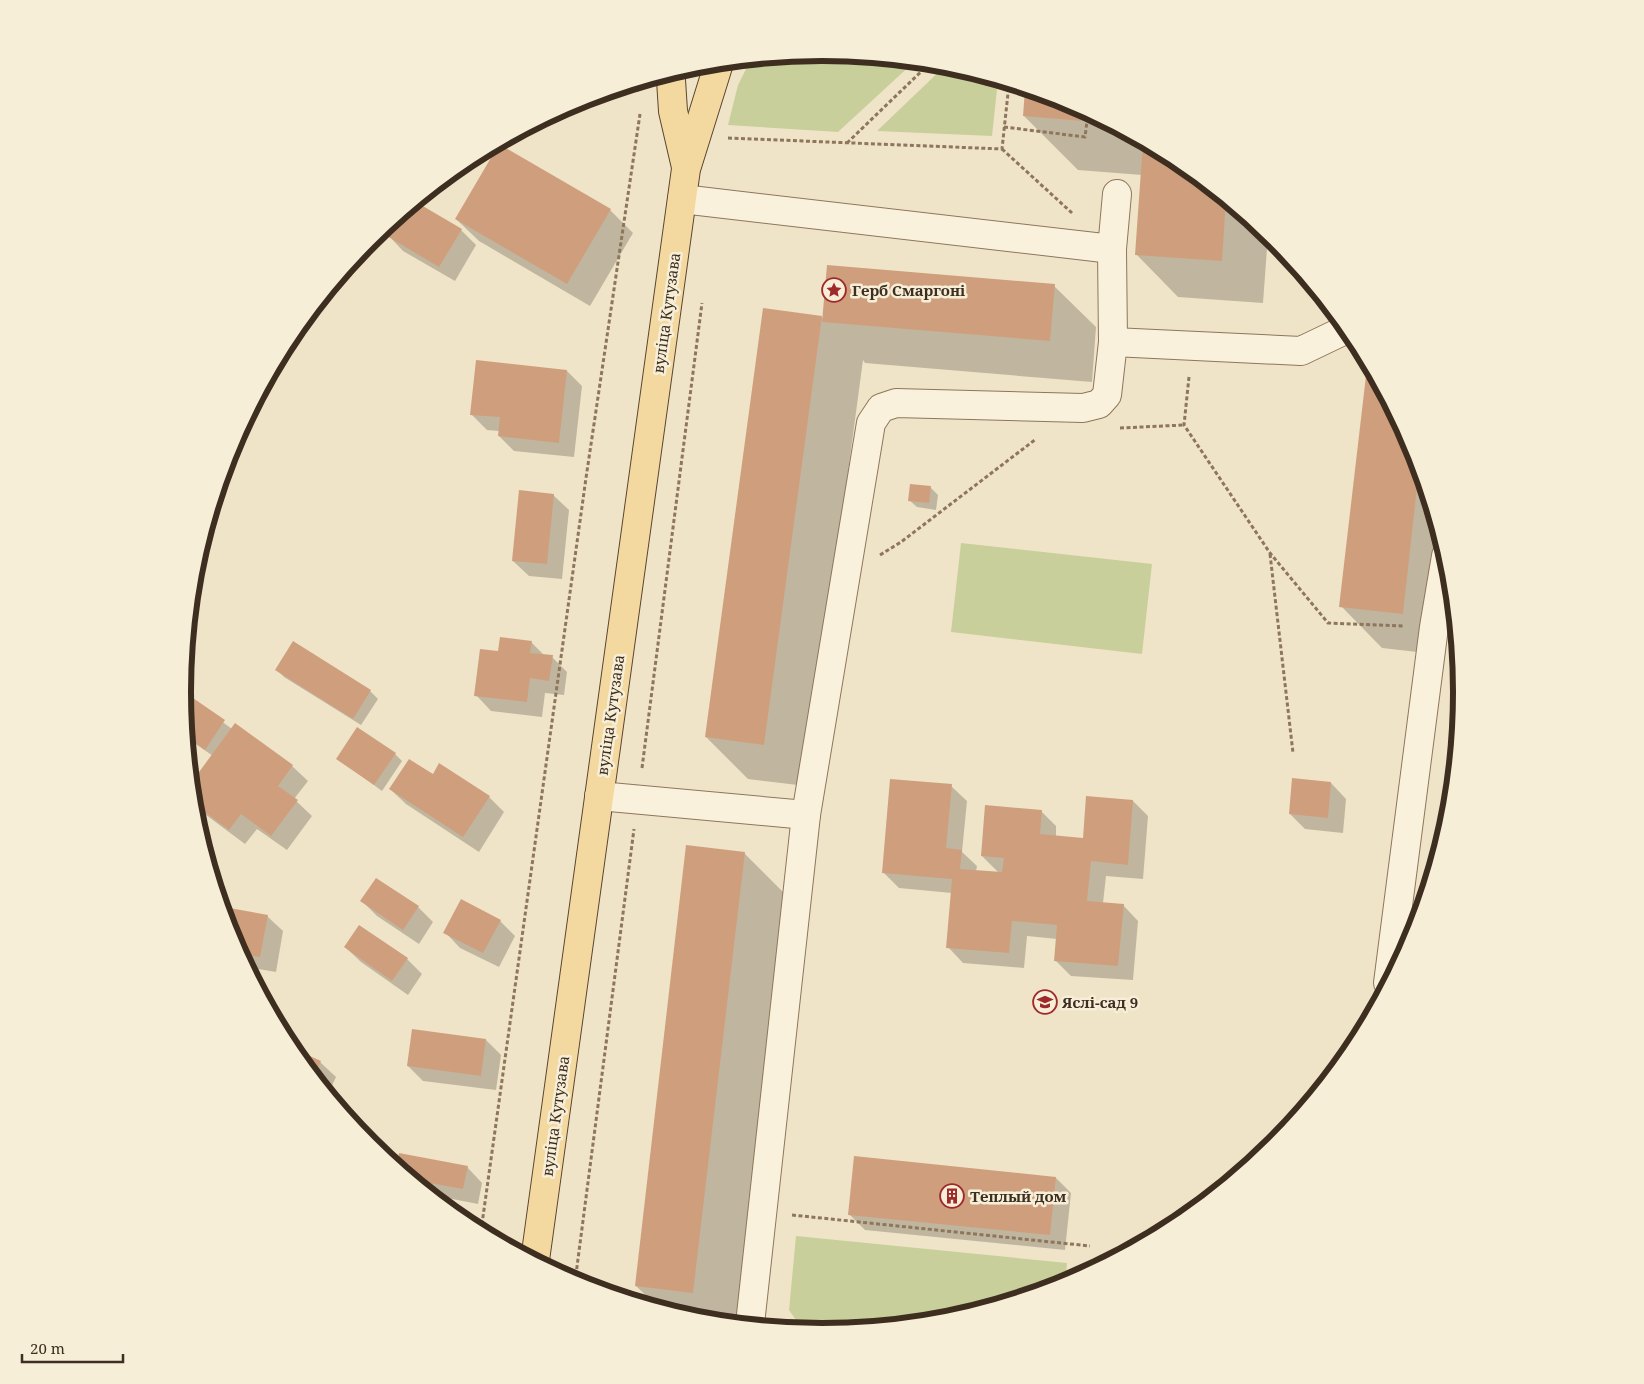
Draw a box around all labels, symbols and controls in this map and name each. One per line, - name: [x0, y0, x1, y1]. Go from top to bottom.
- street label: вуліца Кутузава: [648, 251, 684, 375]
- place icon: Герб Смаргоні: [821, 277, 847, 303]
- place label: Герб Смаргоні: [852, 280, 966, 300]
- street label: вуліца Кутузава: [592, 653, 628, 777]
- school or university icon: Яслі-сад 9: [1032, 989, 1058, 1015]
- place label: Яслі-сад 9: [1061, 992, 1138, 1012]
- street label: вуліца Кутузава: [537, 1054, 573, 1178]
- building icon: Теплый дом: [939, 1183, 965, 1209]
- place label: Теплый дом: [970, 1186, 1067, 1206]
- scale bar: [22, 1332, 124, 1364]
- text: 20 m: [30, 1338, 65, 1358]

